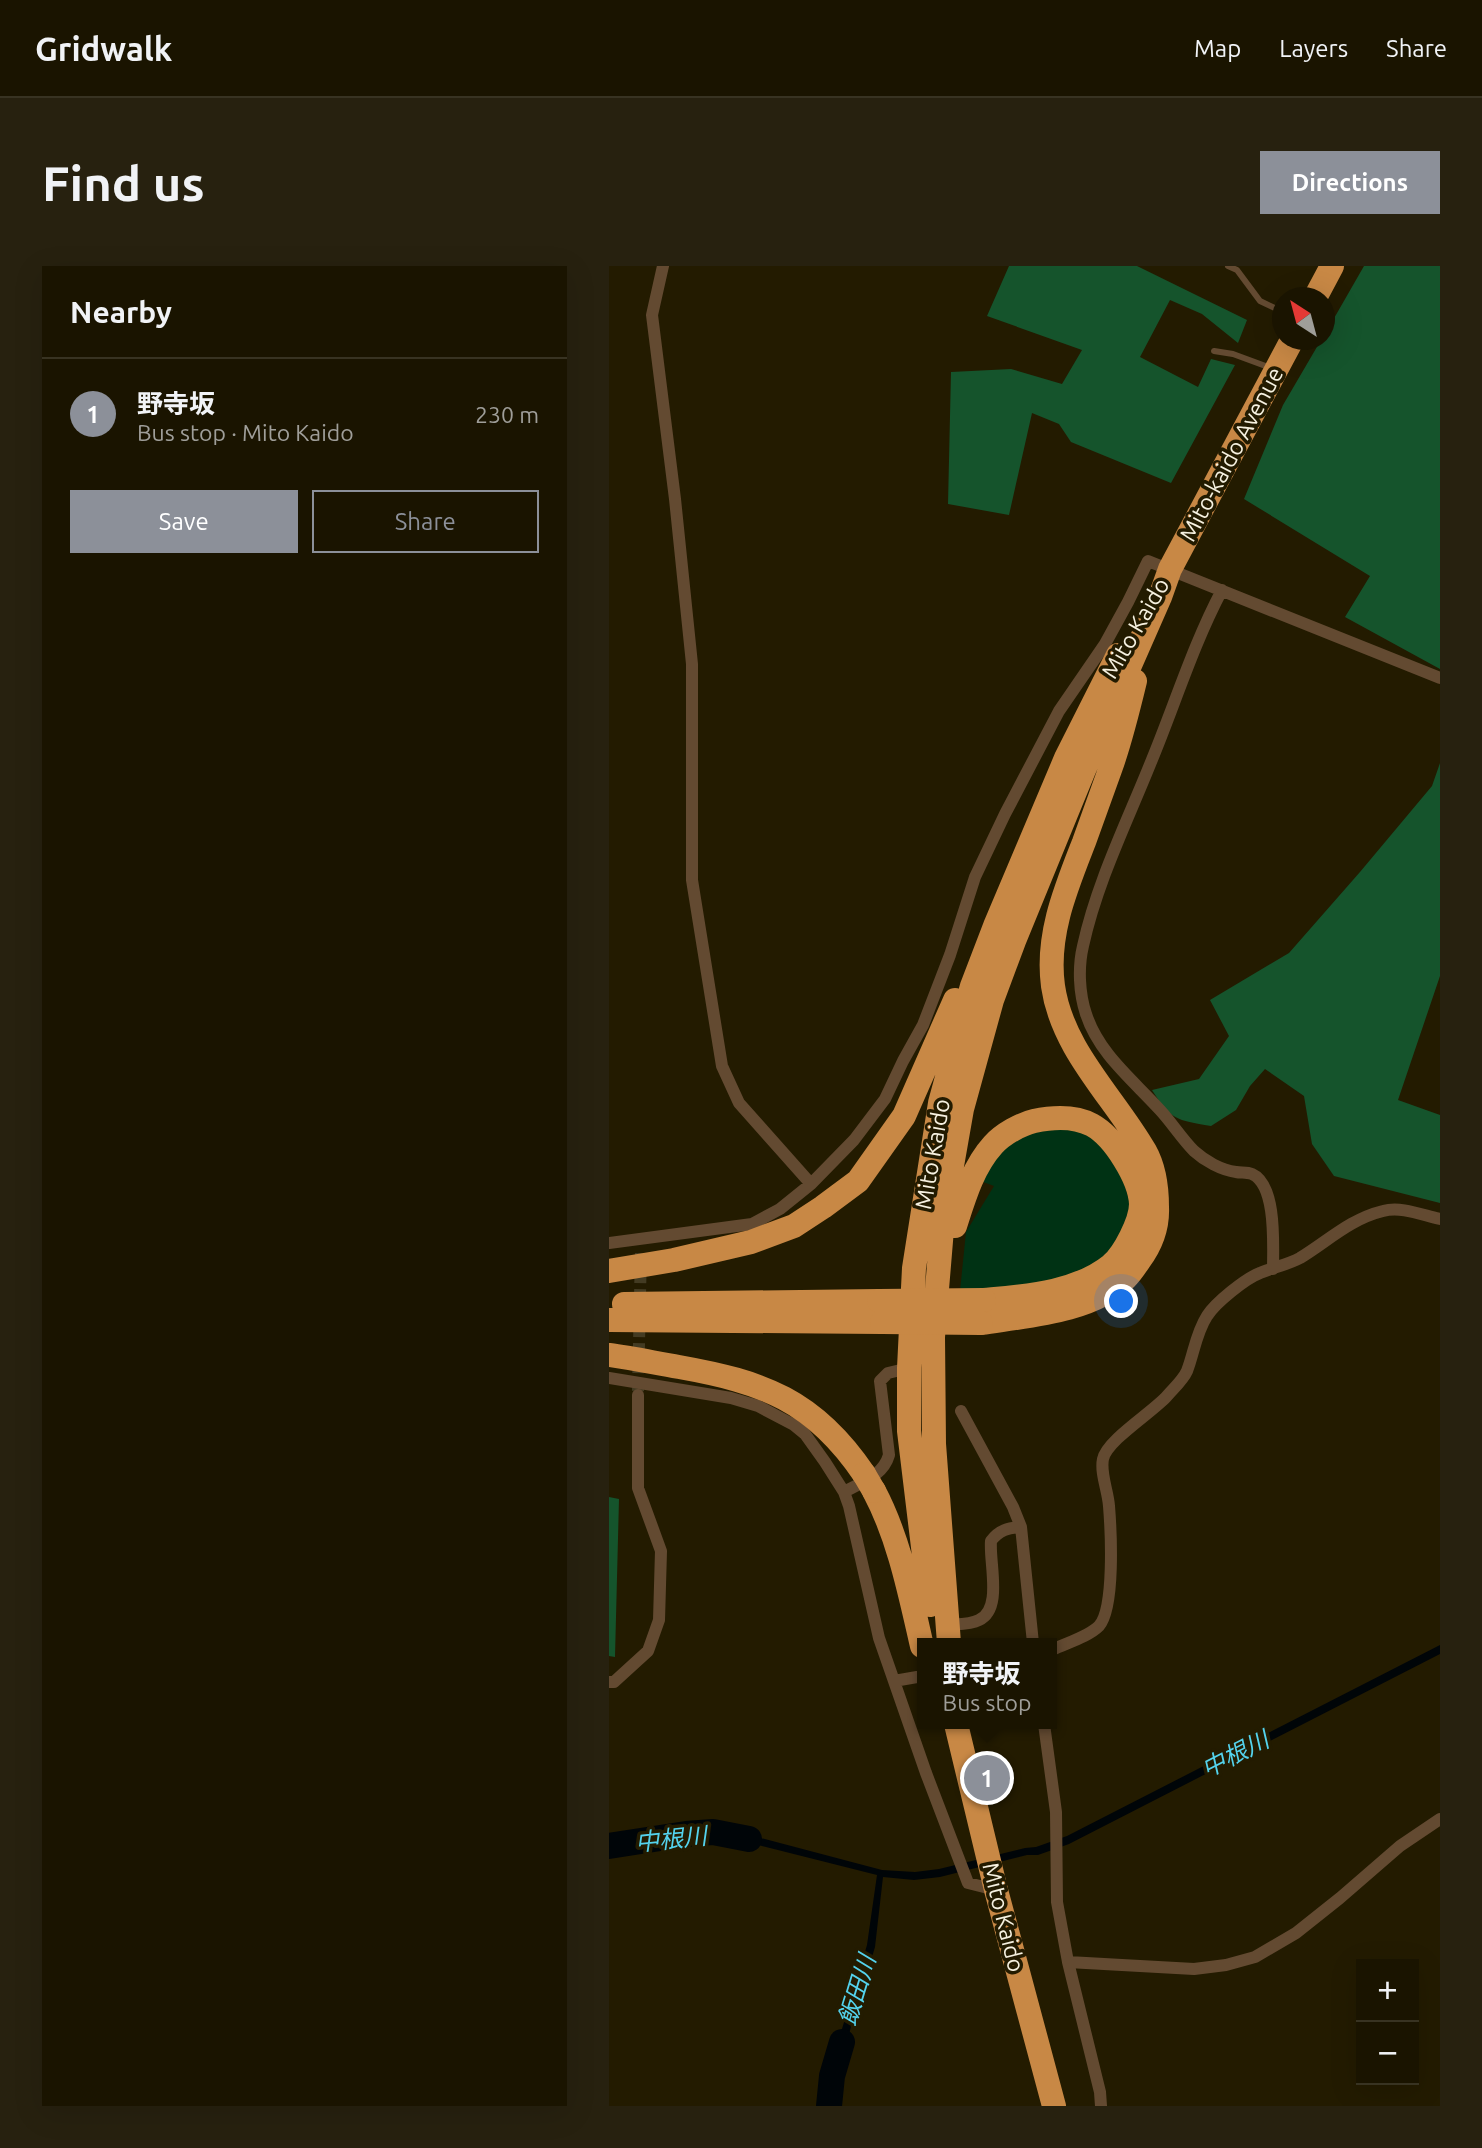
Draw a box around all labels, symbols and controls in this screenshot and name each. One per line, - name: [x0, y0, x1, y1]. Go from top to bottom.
- text: Gridwalk: [35, 30, 172, 67]
- text: Map: [1194, 35, 1241, 62]
- text: Layers: [1279, 35, 1348, 62]
- text: Share: [1386, 35, 1447, 62]
- button: Directions: [1260, 151, 1440, 214]
- text: Find us: [42, 155, 205, 210]
- north arrow: [1272, 287, 1335, 350]
- text: Nearby: [70, 295, 172, 329]
- street label: Mito-kaido Avenue: [1175, 363, 1287, 545]
- text: 野寺坂: [137, 389, 215, 418]
- text: 1: [87, 402, 99, 427]
- text: 230 m: [475, 402, 539, 427]
- text: Bus stop · Mito Kaido: [137, 420, 354, 445]
- button: Save: [70, 490, 298, 553]
- button: Share: [312, 490, 539, 553]
- street label: Mito Kaido: [1096, 573, 1174, 683]
- street label: Mito Kaido: [910, 1097, 954, 1211]
- your location: [1104, 1284, 1138, 1318]
- popup: [917, 1638, 1057, 1729]
- text: 野寺坂: [943, 1659, 1021, 1688]
- text: Bus stop: [943, 1690, 1031, 1715]
- water label: 中根川: [1197, 1724, 1276, 1782]
- pin: 1: [964, 1752, 1010, 1804]
- water label: 中根川: [634, 1821, 711, 1856]
- street label: Mito Kaido: [978, 1860, 1030, 1974]
- water label: 飯田川: [834, 1949, 881, 2028]
- map controls: [1356, 1959, 1419, 2085]
- button: +: [1356, 1959, 1419, 2022]
- button: −: [1356, 2022, 1419, 2085]

